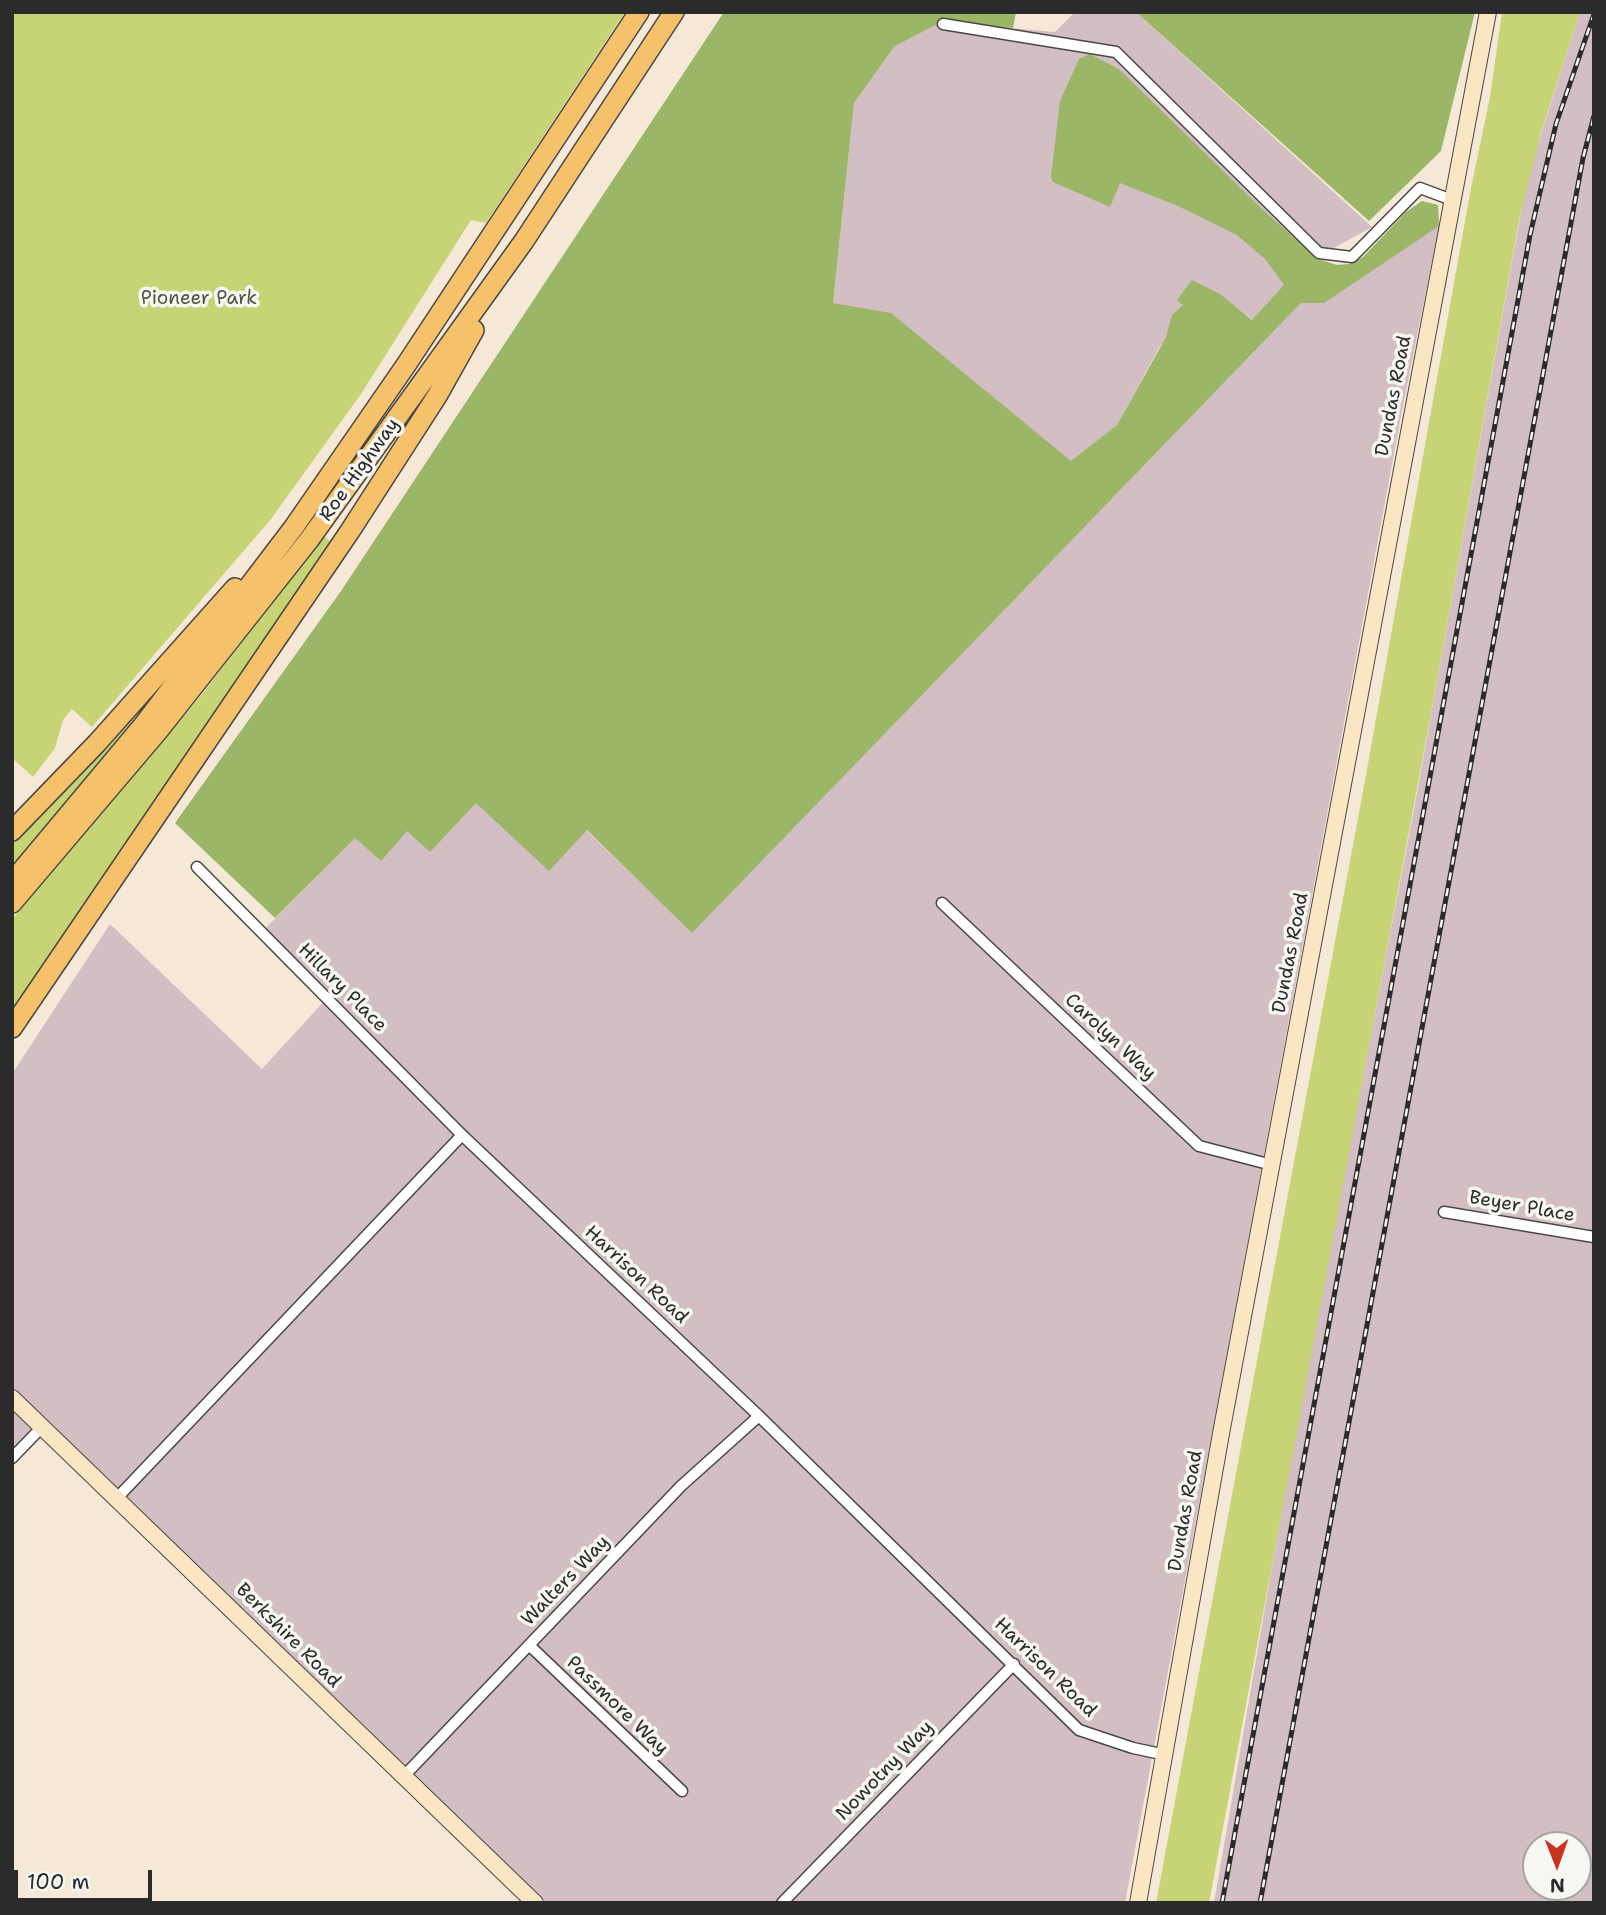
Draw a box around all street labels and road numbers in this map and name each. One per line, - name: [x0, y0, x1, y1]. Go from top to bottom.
- street label: Dundas Road: [1371, 334, 1417, 458]
- street label: Roe Highway: [315, 414, 405, 526]
- street label: Dundas Road: [1268, 891, 1314, 1015]
- street label: Hillary Place: [293, 939, 391, 1037]
- street label: Carolyn Way: [1060, 989, 1160, 1085]
- street label: Beyer Place: [1467, 1187, 1577, 1227]
- street label: Harrison Road: [579, 1221, 693, 1329]
- street label: Dundas Road: [1164, 1449, 1208, 1573]
- street label: Walters Way: [517, 1531, 615, 1631]
- street label: Berkshire Road: [231, 1579, 345, 1693]
- street label: Harrison Road: [989, 1613, 1101, 1723]
- street label: Passmore Way: [561, 1652, 673, 1760]
- street label: Nowotny Way: [832, 1716, 938, 1826]

